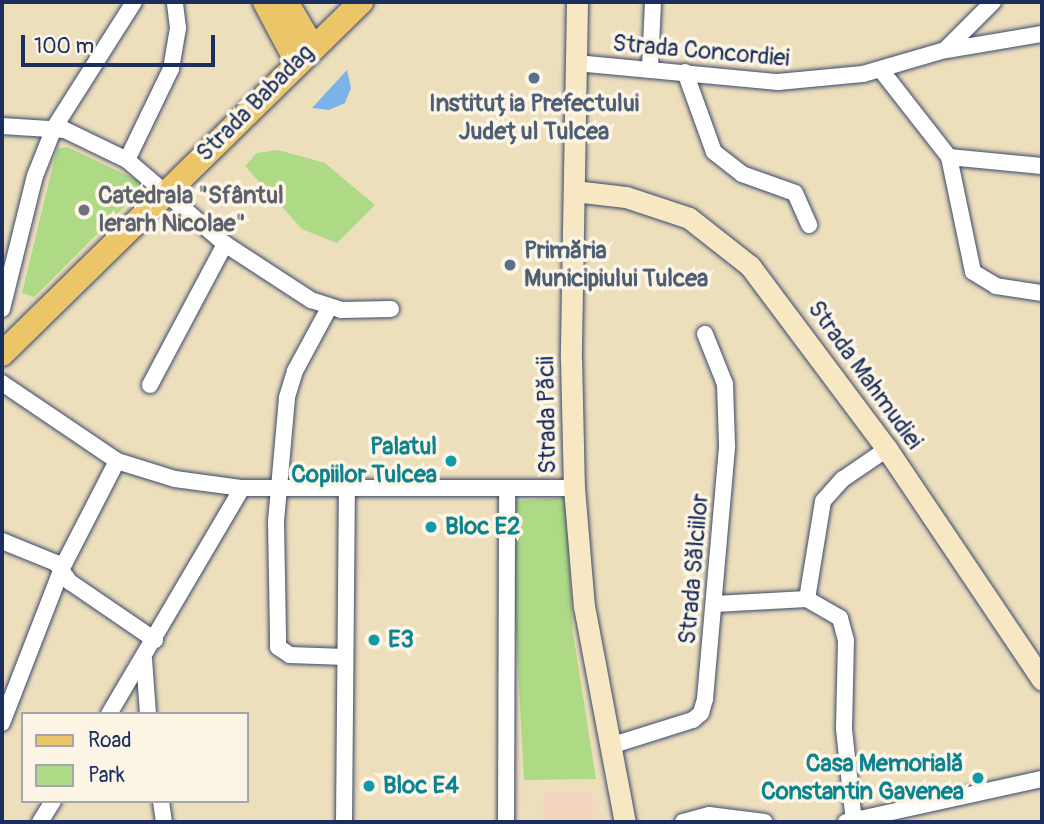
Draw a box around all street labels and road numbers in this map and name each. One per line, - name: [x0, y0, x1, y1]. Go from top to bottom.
- street label: Strada Concordiei: [611, 29, 791, 73]
- street label: Strada Babadag: [190, 38, 320, 168]
- street label: Strada Mahmudiei: [801, 295, 929, 455]
- street label: Strada Păcii: [532, 356, 562, 474]
- street label: Strada Sălciilor: [673, 492, 715, 646]

